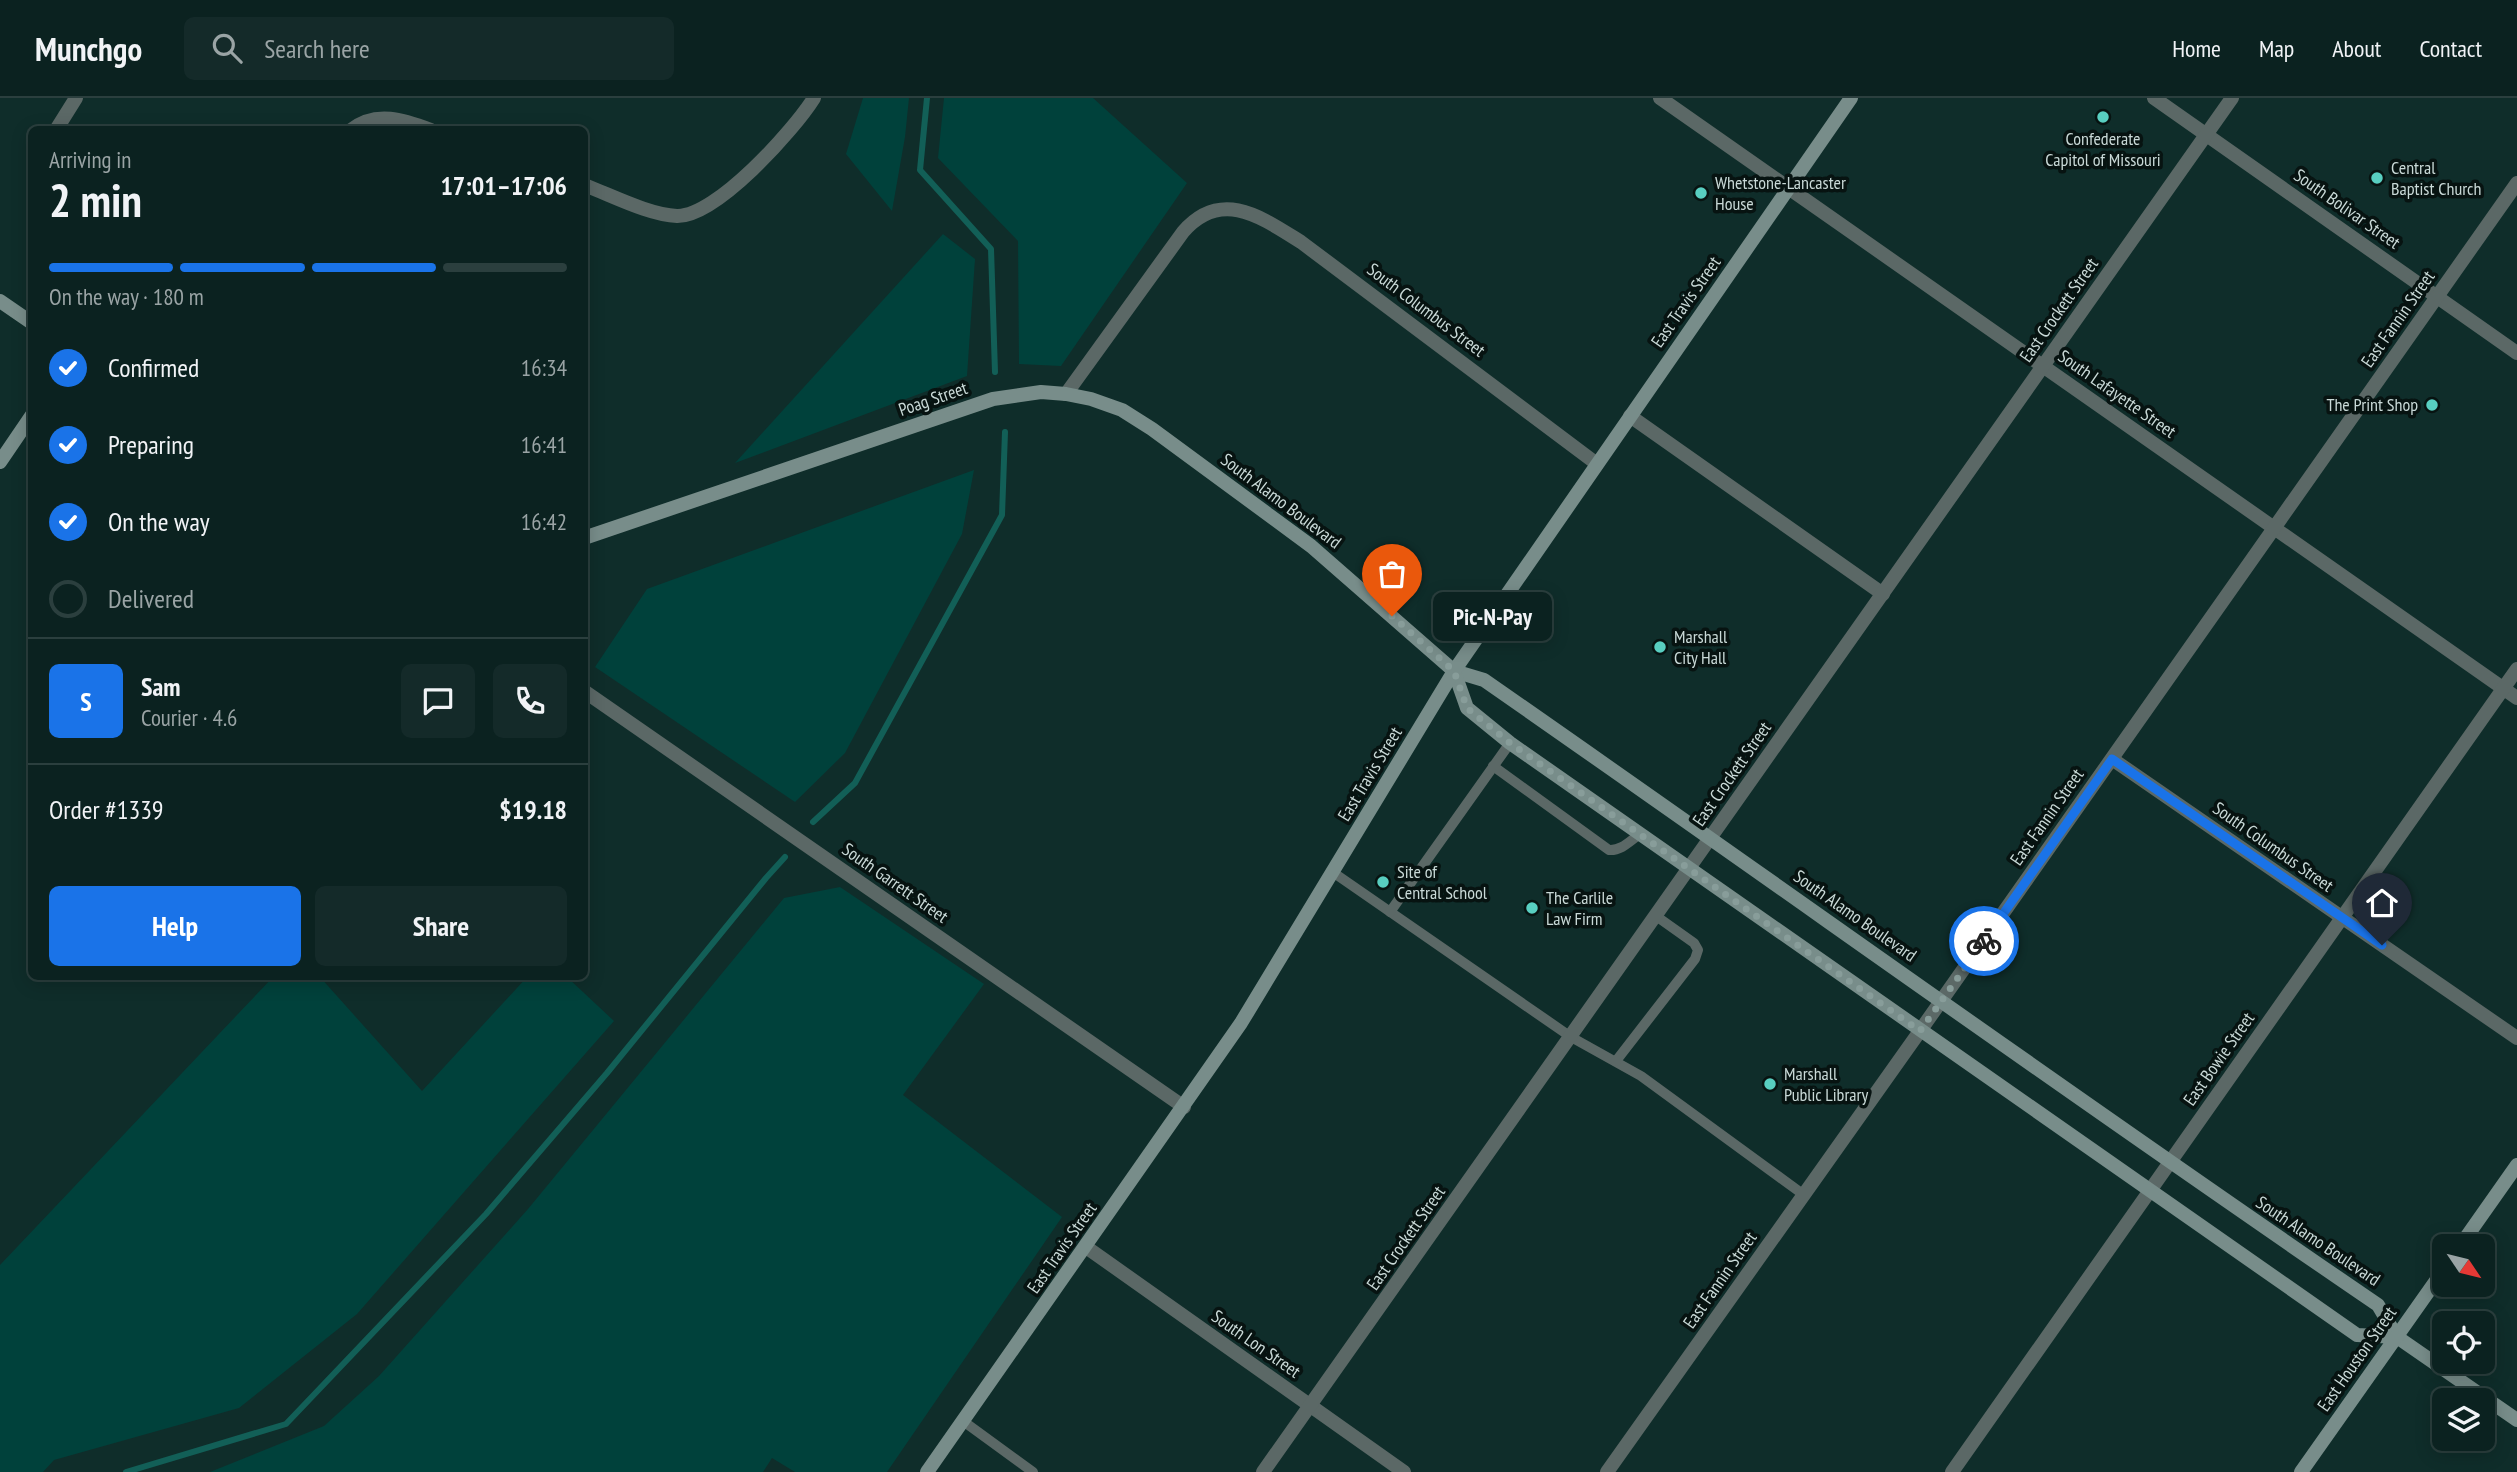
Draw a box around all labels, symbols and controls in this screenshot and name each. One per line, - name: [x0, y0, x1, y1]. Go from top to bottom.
- search box: [184, 17, 674, 80]
- text: Munchgo: [35, 27, 142, 70]
- icon: search: [208, 29, 246, 67]
- text: Search here: [264, 32, 370, 65]
- text: Home: [2172, 33, 2221, 64]
- text: Map: [2259, 33, 2294, 64]
- text: About: [2332, 33, 2381, 64]
- text: Contact: [2419, 33, 2482, 64]
- marker: Confederate Capitol of Missouri: [2095, 109, 2111, 125]
- place label: Confederate Capitol of Missouri: [2045, 127, 2161, 171]
- text: Arriving in: [49, 145, 131, 174]
- place label: Central Baptist Church: [2391, 156, 2481, 200]
- street label: South Bolivar Street: [2290, 163, 2405, 254]
- text: 17:01–17:06: [440, 169, 567, 202]
- text: 2 min: [49, 170, 142, 230]
- marker: Central Baptist Church: [2369, 170, 2385, 186]
- place label: Whetstone-Lancaster House: [1715, 171, 1846, 215]
- marker: Whetstone-Lancaster House: [1693, 185, 1709, 201]
- street label: East Travis Street: [1646, 252, 1725, 352]
- street label: East Crockett Street: [2014, 253, 2103, 366]
- street label: South Columbus Street: [1363, 258, 1490, 362]
- street label: East Fannin Street: [2356, 266, 2439, 372]
- text: On the way · 180 m: [49, 282, 204, 311]
- street label: South Lafayette Street: [2054, 344, 2181, 443]
- icon: check: [49, 349, 87, 387]
- text: Confirmed: [108, 351, 199, 384]
- text: 16:34: [521, 353, 567, 382]
- street label: Poag Street: [895, 376, 970, 421]
- place label: The Print Shop: [2326, 393, 2418, 416]
- marker: The Print Shop: [2424, 397, 2440, 413]
- icon: check: [49, 426, 87, 464]
- text: Preparing: [108, 428, 194, 461]
- text: 16:41: [521, 430, 567, 459]
- street label: South Alamo Boulevard: [1216, 448, 1346, 553]
- icon: check: [49, 503, 87, 541]
- text: On the way: [108, 505, 210, 538]
- text: 16:42: [521, 507, 567, 536]
- pin: [1362, 544, 1422, 616]
- icon: bag: [1373, 555, 1411, 593]
- text: Delivered: [108, 582, 194, 615]
- callout: Pic-N-Pay: [1434, 592, 1553, 640]
- text: Pic-N-Pay: [1453, 602, 1532, 631]
- place label: Marshall City Hall: [1674, 625, 1728, 669]
- marker: Marshall City Hall: [1652, 639, 1668, 655]
- button: chat: [401, 664, 475, 738]
- button: phone: [493, 664, 567, 738]
- text: Sam: [141, 670, 180, 703]
- text: S: [80, 685, 92, 718]
- text: Courier · 4.6: [141, 703, 237, 732]
- street label: East Crockett Street: [1687, 717, 1776, 830]
- street label: East Travis Street: [1332, 722, 1407, 825]
- street label: East Fannin Street: [2005, 764, 2088, 870]
- text: Order #1339: [49, 793, 164, 826]
- text: $19.18: [499, 793, 567, 826]
- street label: South Columbus Street: [2209, 796, 2338, 897]
- street label: South Garrett Street: [838, 838, 953, 928]
- place label: Site of Central School: [1397, 860, 1488, 904]
- street label: South Alamo Boulevard: [1789, 865, 1921, 967]
- pin: [2352, 873, 2412, 945]
- marker: Site of Central School: [1375, 874, 1391, 890]
- icon: home: [2363, 884, 2401, 922]
- button: Help: [49, 886, 301, 966]
- button: Share: [315, 886, 567, 966]
- place label: The Carlile Law Firm: [1546, 886, 1613, 930]
- marker: The Carlile Law Firm: [1524, 900, 1540, 916]
- courier: [1949, 906, 2019, 976]
- icon: bike: [1965, 922, 2003, 960]
- street label: East Bowie Street: [2178, 1007, 2259, 1110]
- place label: Marshall Public Library: [1784, 1062, 1868, 1106]
- marker: Marshall Public Library: [1762, 1076, 1778, 1092]
- street label: East Crockett Street: [1361, 1181, 1450, 1294]
- street label: South Alamo Boulevard: [2252, 1191, 2385, 1291]
- street label: East Travis Street: [1022, 1198, 1101, 1298]
- street label: East Fannin Street: [1678, 1227, 1761, 1333]
- north arrow: [2432, 1234, 2496, 1297]
- map controls: [2432, 1234, 2495, 1451]
- street label: East Houston Street: [2312, 1302, 2401, 1416]
- street label: South Lon Street: [1207, 1305, 1305, 1383]
- button: locate: [2432, 1311, 2495, 1374]
- button: layers: [2432, 1388, 2495, 1451]

